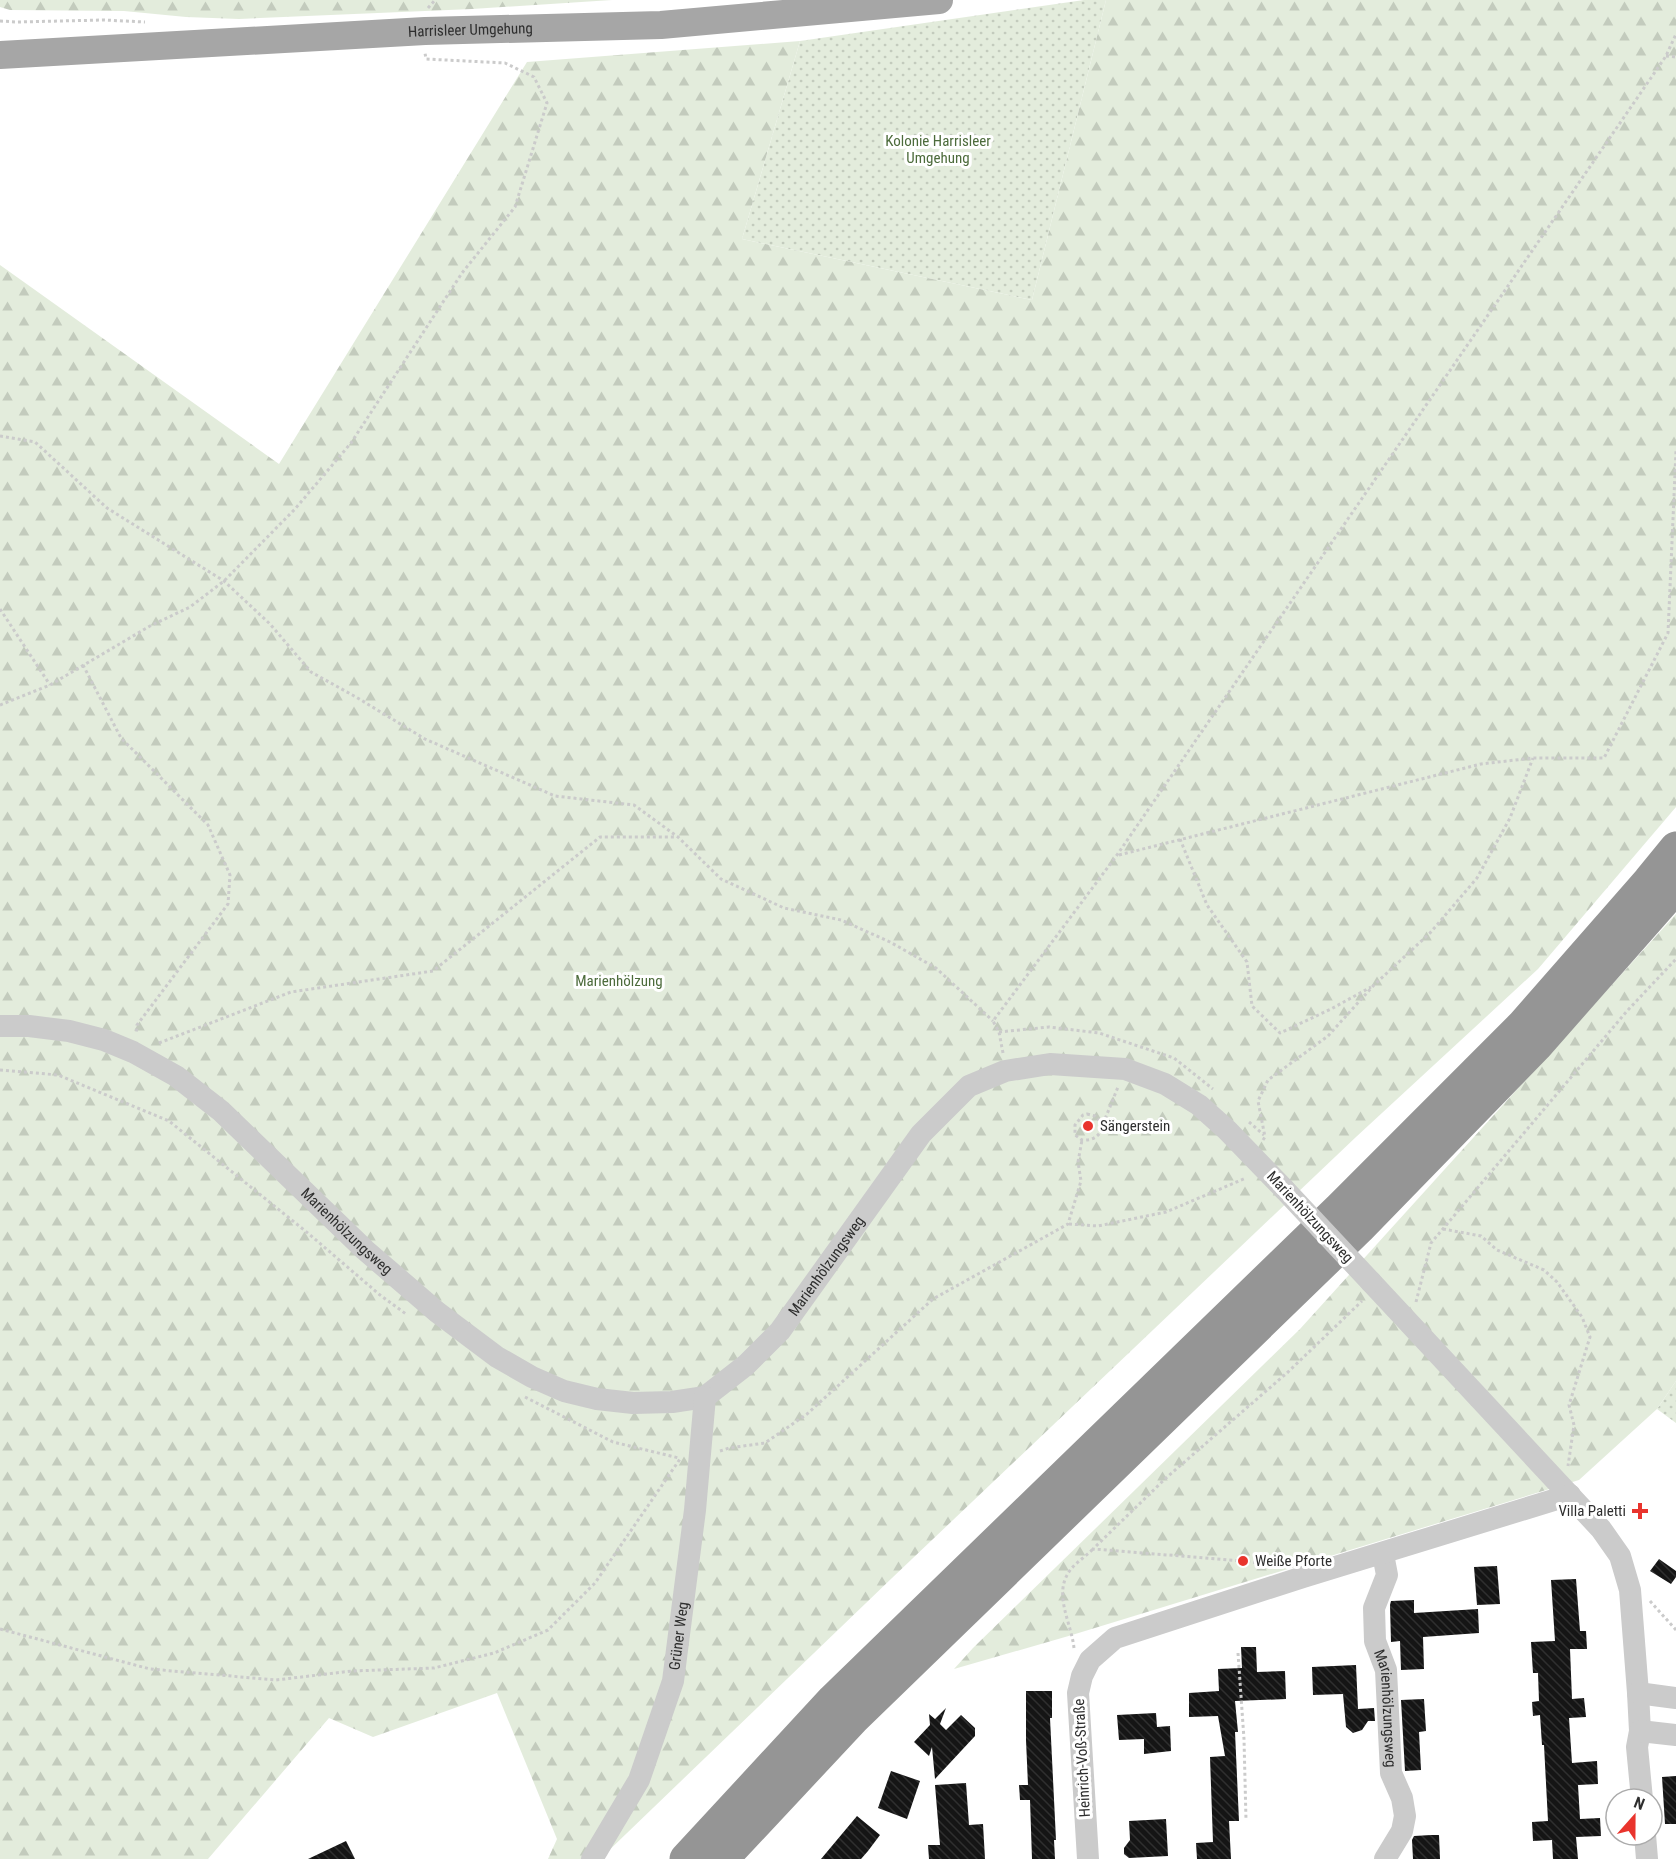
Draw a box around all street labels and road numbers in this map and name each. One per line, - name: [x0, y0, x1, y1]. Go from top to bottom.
- street label: Harrisleer Umgehung: [407, 19, 533, 41]
- street label: Marienhölzungsweg: [1263, 1168, 1357, 1266]
- street label: Marienhölzungsweg: [297, 1184, 396, 1278]
- street label: Marienhölzungsweg: [785, 1213, 868, 1320]
- street label: Grüner Weg: [665, 1601, 692, 1671]
- street label: Marienhölzungsweg: [1370, 1647, 1400, 1768]
- street label: Heinrich-Voß-Straße: [1070, 1698, 1094, 1818]

